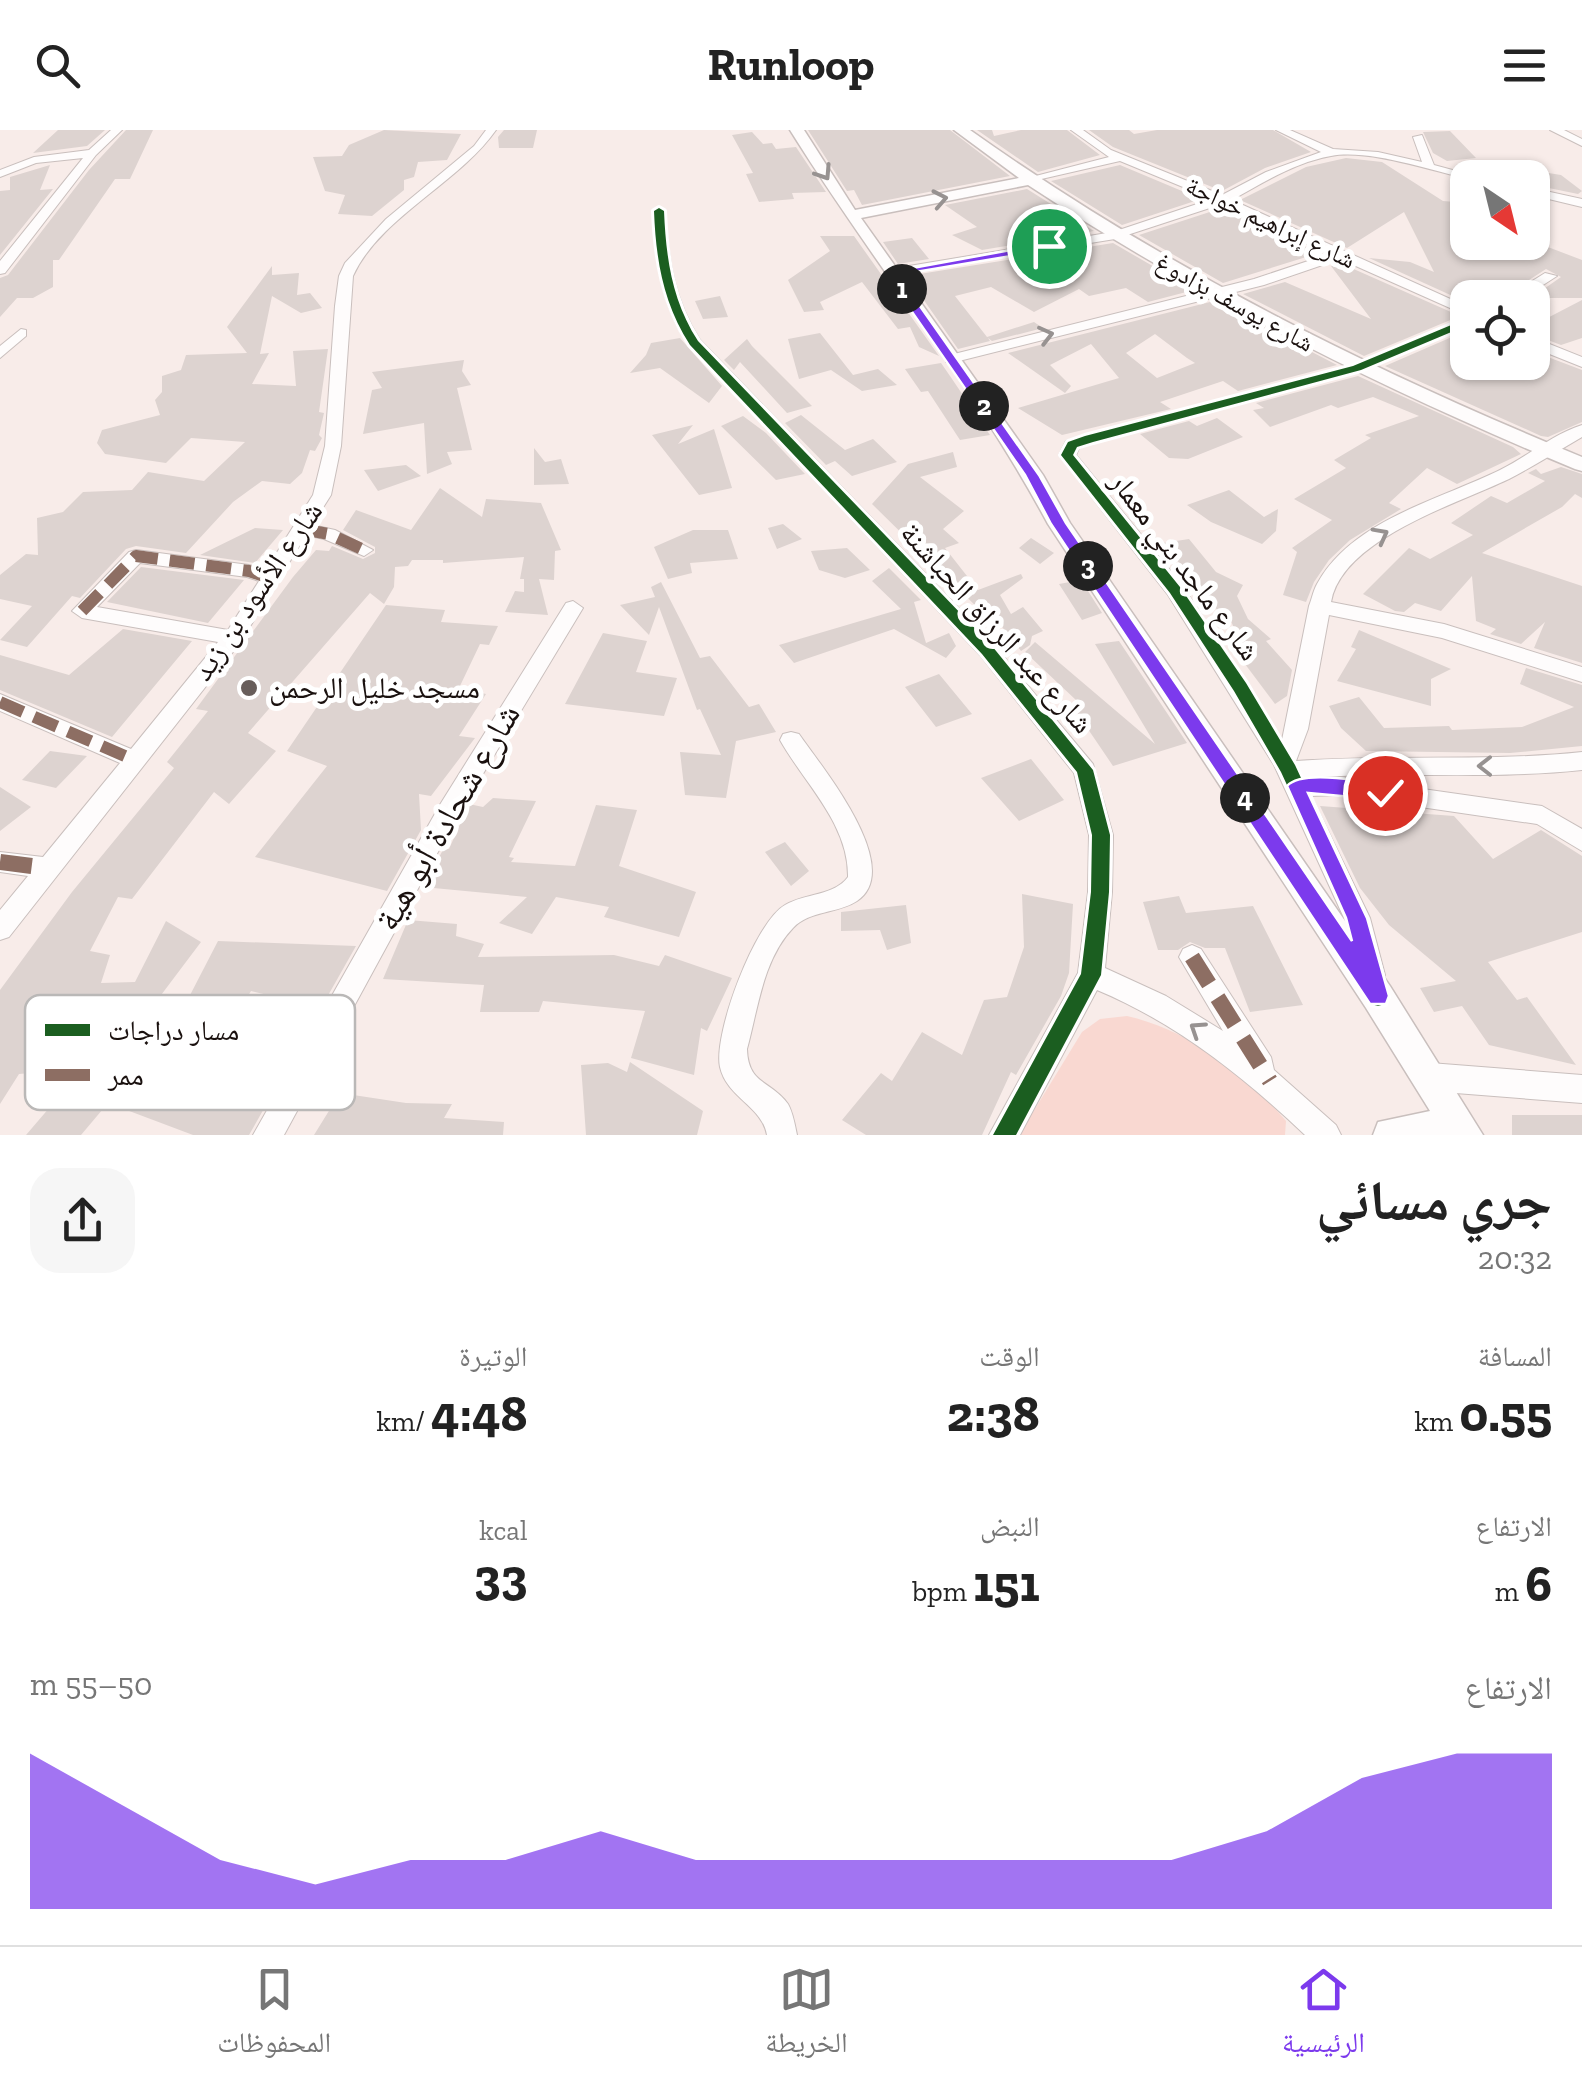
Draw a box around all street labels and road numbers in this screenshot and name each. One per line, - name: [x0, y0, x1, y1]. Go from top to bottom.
- street label: شارع إبراهيم خواجة: [1181, 170, 1360, 276]
- street label: شارع يوسف بزادوغ: [1150, 246, 1319, 359]
- street label: شارع ماجد بني معمار: [1097, 464, 1268, 671]
- street label: شارع الأسود بن زيد: [184, 495, 331, 688]
- street label: شارع عبد الرزاق الحباشنة: [892, 515, 1101, 741]
- street label: شارع شحادة أبو هية: [365, 696, 530, 938]

